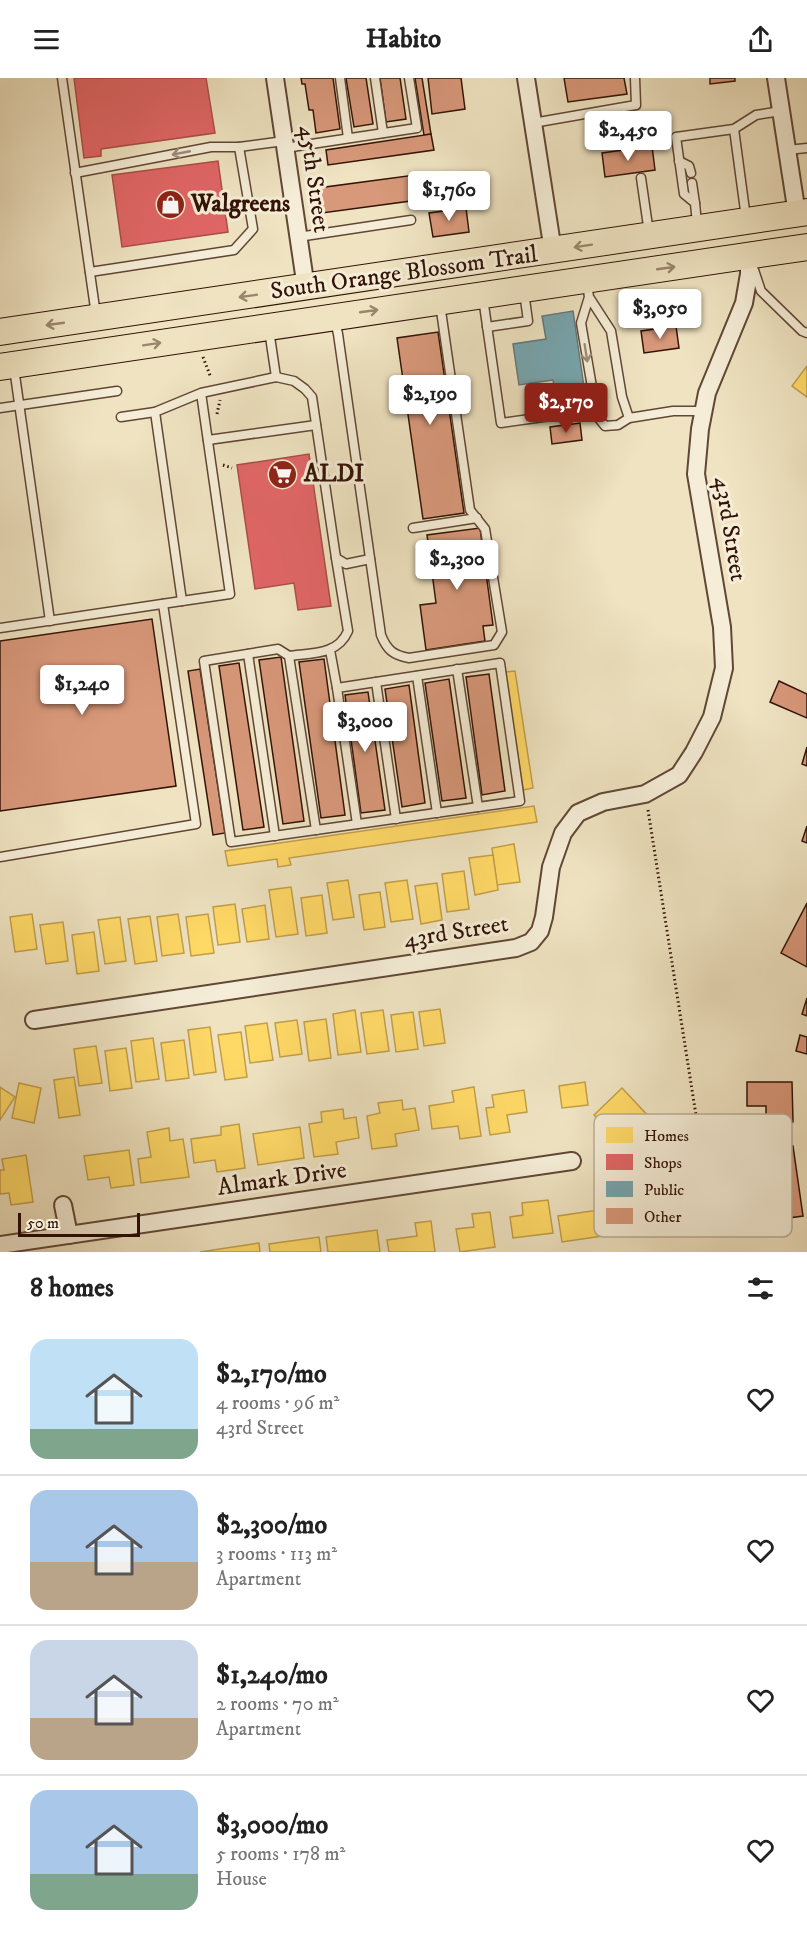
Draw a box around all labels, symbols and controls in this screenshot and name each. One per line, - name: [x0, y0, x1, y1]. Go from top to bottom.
- text: Habito: [366, 22, 441, 56]
- icon: menu: [30, 23, 63, 56]
- icon: share: [744, 23, 777, 56]
- pin: $2,450: [579, 111, 677, 162]
- text: $2,450: [599, 118, 657, 143]
- street label: 45th Street: [292, 124, 336, 235]
- one-way arrow: [172, 148, 192, 159]
- pin: $1,760: [400, 171, 498, 222]
- text: $1,760: [422, 178, 476, 203]
- shop icon: Walgreens: [154, 188, 186, 220]
- place label: Walgreens: [190, 189, 290, 219]
- street label: South Orange Blossom Trail: [268, 239, 540, 307]
- one-way arrow: [574, 241, 593, 252]
- one-way arrow: [655, 262, 675, 273]
- pin: $3,050: [611, 289, 709, 340]
- one-way arrow: [238, 291, 258, 302]
- text: $3,050: [632, 296, 688, 321]
- one-way arrow: [359, 306, 378, 317]
- one-way arrow: [45, 318, 65, 329]
- one-way arrow: [141, 339, 161, 350]
- one-way arrow: [581, 343, 592, 363]
- pin: $2,190: [381, 375, 479, 426]
- text: $2,190: [403, 382, 457, 407]
- pin: $2,170: [517, 383, 615, 434]
- text: $2,170: [539, 390, 593, 415]
- supermarket icon: ALDI: [267, 458, 299, 490]
- place label: ALDI: [303, 459, 364, 489]
- street label: 43rd Street: [707, 475, 753, 584]
- pin: $2,300: [408, 540, 506, 591]
- text: $2,300: [429, 547, 485, 572]
- pin: $1,240: [33, 665, 131, 716]
- text: $1,240: [54, 672, 110, 697]
- pin: $3,000: [316, 702, 414, 753]
- text: $3,000: [337, 709, 393, 734]
- street label: 43rd Street: [402, 909, 511, 955]
- legend: [594, 1114, 792, 1237]
- text: Homes: [644, 1126, 689, 1146]
- text: Shops: [644, 1153, 682, 1173]
- street label: Almark Drive: [216, 1155, 349, 1203]
- text: Public: [644, 1180, 684, 1200]
- text: Other: [644, 1207, 681, 1227]
- scale bar: [18, 1210, 140, 1238]
- text: 50 m: [27, 1213, 59, 1233]
- text: 8 homes: [30, 1272, 114, 1305]
- icon: filters: [744, 1272, 777, 1305]
- text: $2,170/mo: [216, 1358, 327, 1391]
- icon: home: [78, 1363, 150, 1435]
- icon: heart: [744, 1383, 777, 1416]
- text: 4 rooms · 96 m²: [216, 1391, 339, 1416]
- text: 43rd Street: [216, 1416, 304, 1441]
- text: $2,300/mo: [216, 1509, 327, 1542]
- icon: home: [78, 1514, 150, 1586]
- icon: heart: [744, 1534, 777, 1567]
- text: 3 rooms · 113 m²: [216, 1542, 337, 1567]
- text: Apartment: [216, 1567, 301, 1592]
- text: $1,240/mo: [216, 1659, 328, 1692]
- icon: home: [78, 1664, 150, 1736]
- icon: heart: [744, 1684, 777, 1717]
- text: 2 rooms · 70 m²: [216, 1692, 339, 1717]
- text: Apartment: [216, 1717, 301, 1742]
- text: $3,000/mo: [216, 1809, 328, 1842]
- icon: home: [78, 1814, 150, 1886]
- icon: heart: [744, 1834, 777, 1867]
- text: 5 rooms · 178 m²: [216, 1842, 345, 1867]
- text: House: [216, 1867, 267, 1892]

